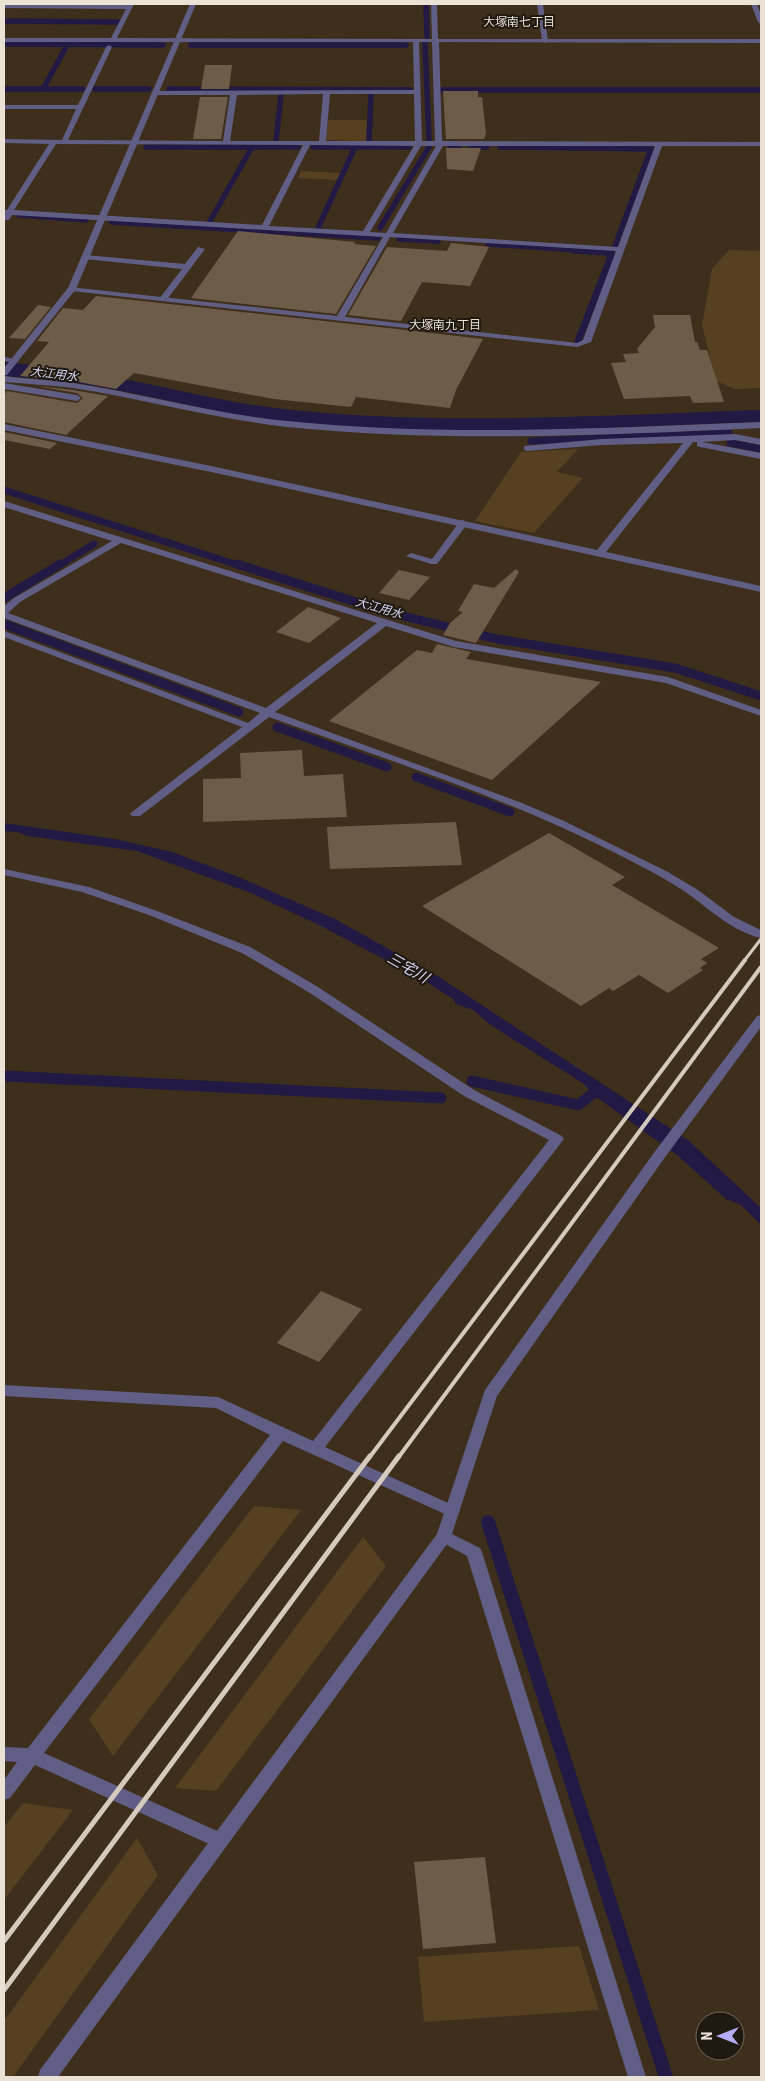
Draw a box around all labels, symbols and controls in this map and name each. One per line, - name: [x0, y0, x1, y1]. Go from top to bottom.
- district label: 大塚南七丁目: [483, 15, 555, 29]
- district label: 大塚南九丁目: [409, 318, 481, 332]
- water label: 大江用水: [29, 364, 81, 384]
- water label: 大江用水: [354, 595, 406, 622]
- water label: 三宅川: [384, 949, 434, 988]
- north arrow: [695, 2011, 745, 2061]
- text: N: [699, 2032, 715, 2040]

